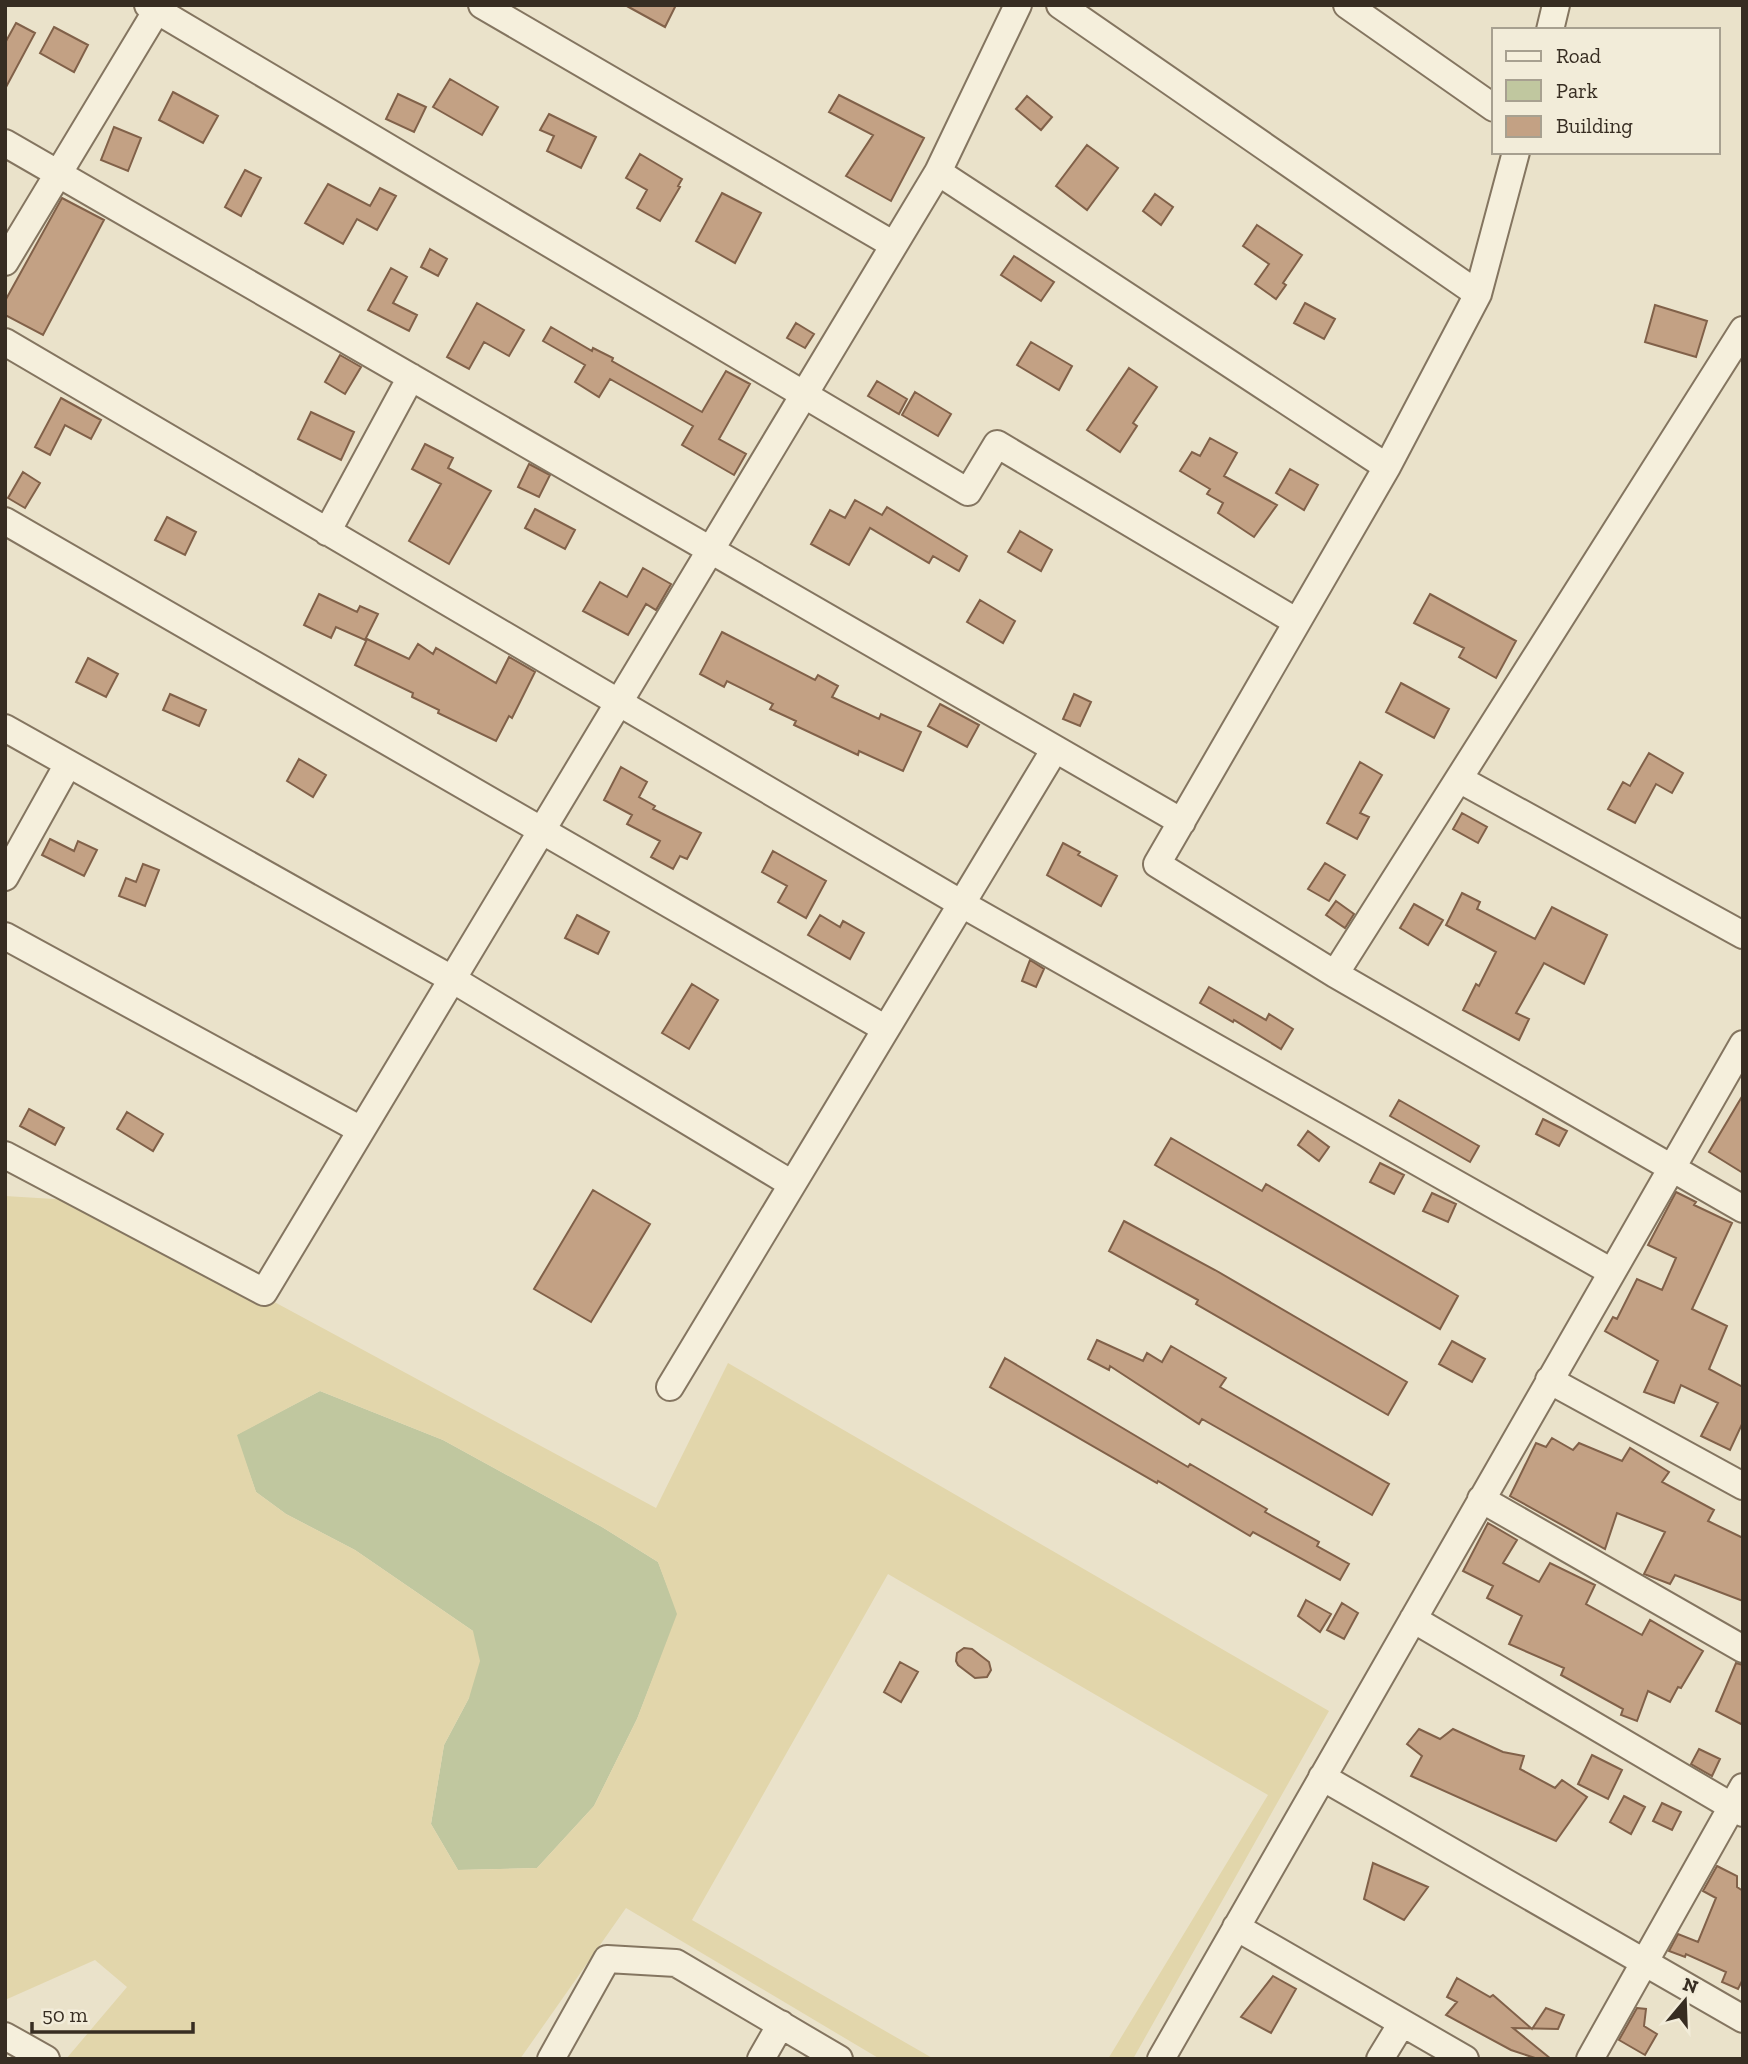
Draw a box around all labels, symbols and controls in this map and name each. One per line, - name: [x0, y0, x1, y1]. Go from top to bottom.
- legend: [1492, 28, 1720, 154]
- text: Road: [1556, 43, 1602, 68]
- text: Park: [1556, 78, 1598, 103]
- text: Building: [1556, 113, 1633, 138]
- north arrow: [1650, 1966, 1720, 2036]
- text: N: [1680, 1972, 1701, 1999]
- scale bar: [32, 1990, 192, 2034]
- text: 50 m: [42, 2002, 88, 2027]

